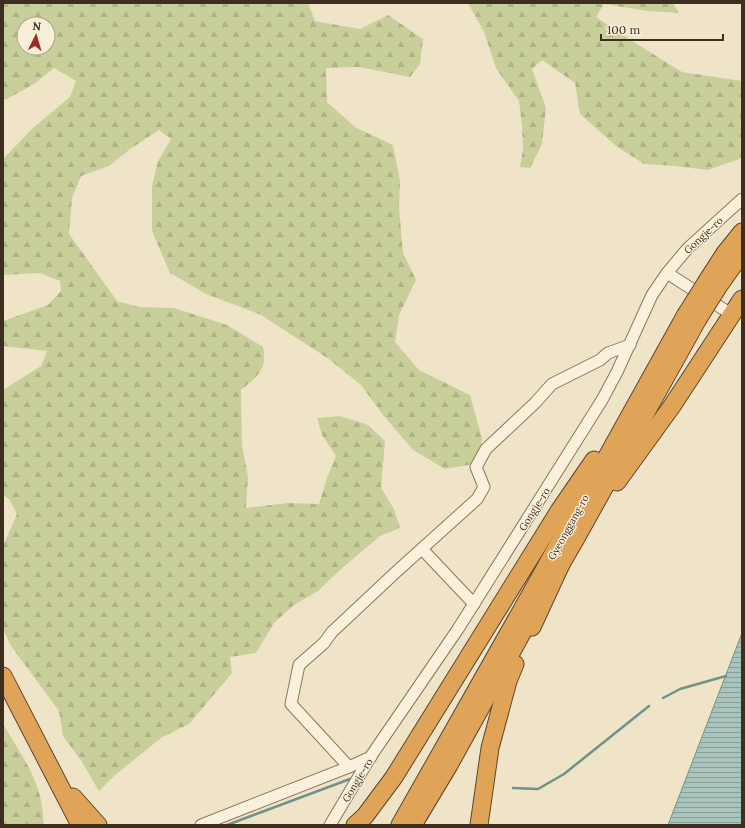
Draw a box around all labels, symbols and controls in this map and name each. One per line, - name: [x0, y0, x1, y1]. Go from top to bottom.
- north arrow: [16, 16, 56, 56]
- scale bar: [601, 16, 723, 42]
- text: N: [32, 19, 42, 33]
- text: 100 m: [607, 22, 640, 37]
- street label: Gongje-ro: [681, 214, 726, 257]
- street label: Gongje-ro: [516, 485, 553, 533]
- street label: Gyeonggang-ro: [545, 492, 592, 562]
- street label: Gongje-ro: [339, 756, 376, 804]

